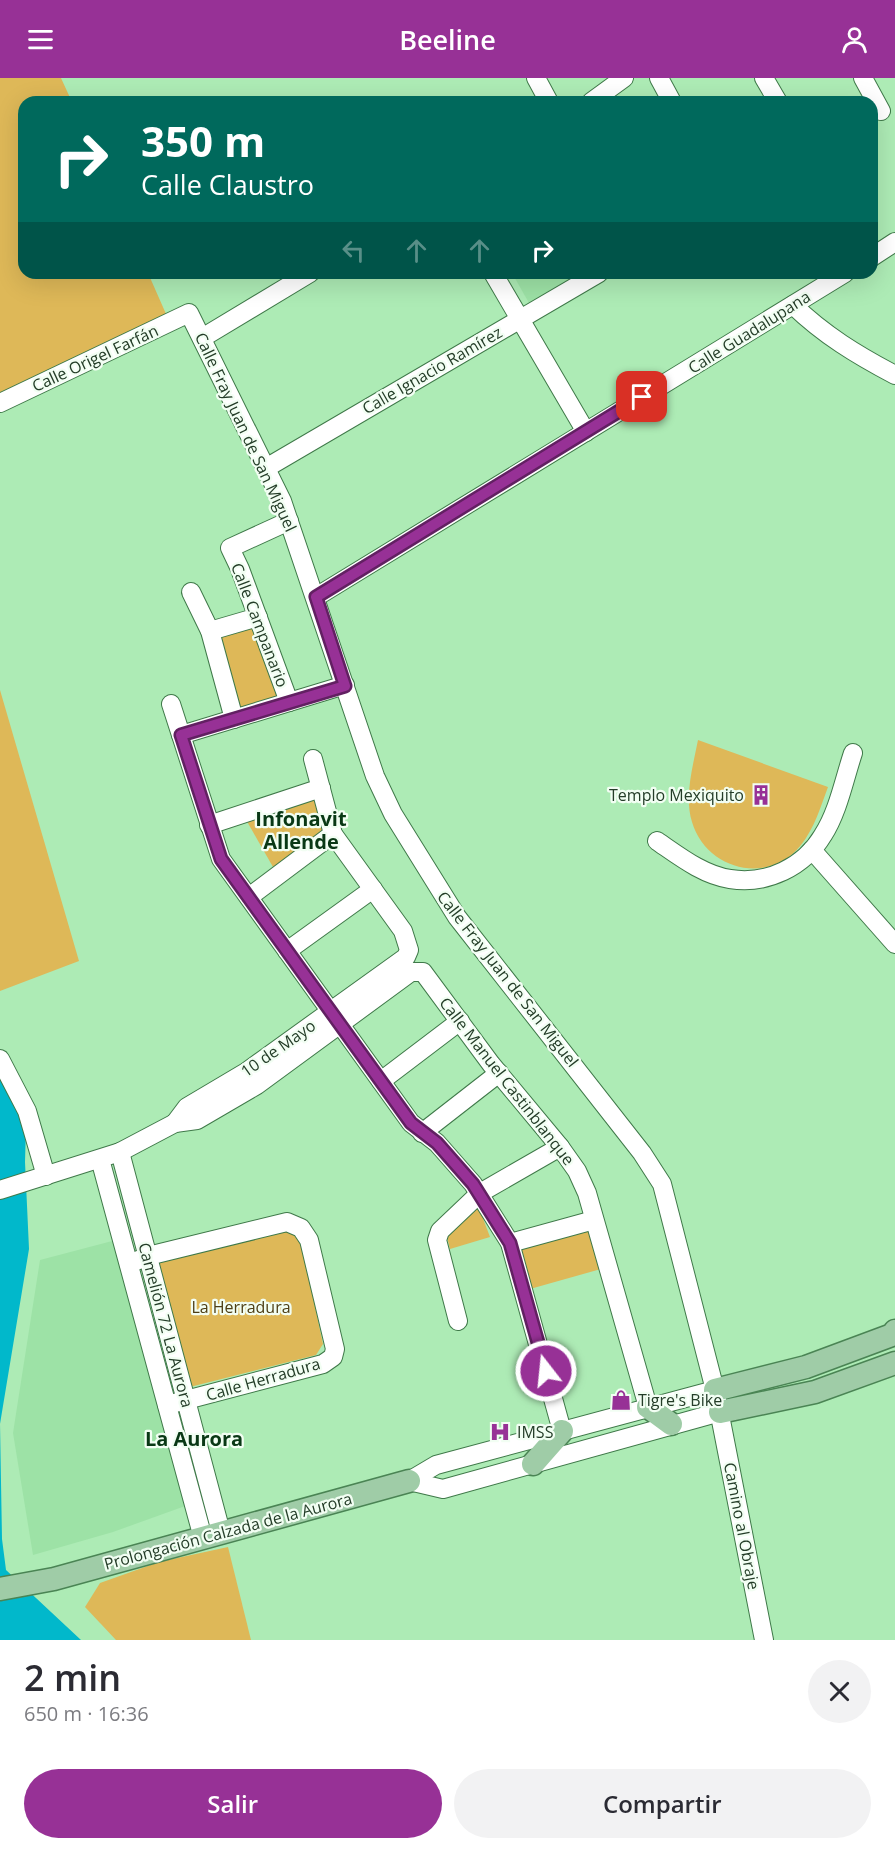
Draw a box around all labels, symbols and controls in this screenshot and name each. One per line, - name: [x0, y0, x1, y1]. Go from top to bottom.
- text: Beeline: [399, 21, 496, 58]
- icon: menu: [24, 23, 57, 56]
- icon: person: [838, 23, 871, 56]
- text: 350 m: [141, 112, 265, 169]
- icon: right: [42, 120, 120, 198]
- text: Calle Claustro: [141, 166, 314, 203]
- icon: left: [337, 234, 370, 267]
- icon: ahead: [400, 234, 433, 267]
- icon: ahead: [463, 234, 496, 267]
- icon: right: [526, 234, 559, 267]
- street label: Calle Guadalupana: [684, 285, 814, 379]
- street label: Calle Origel Farfán: [28, 319, 162, 397]
- street label: Calle Ignacio Ramírez: [358, 321, 506, 419]
- street label: Calle Fray Juan de San Miguel: [190, 329, 302, 535]
- pin: [616, 371, 667, 422]
- icon: arrive: [625, 380, 658, 413]
- street label: Calle Campanario: [226, 560, 294, 690]
- building icon: Templo Mexiquito: [749, 783, 773, 807]
- place label: Templo Mexiquito: [609, 784, 744, 806]
- district label: Infonavit Allende: [255, 805, 347, 855]
- street label: Calle Fray Juan de San Miguel: [432, 887, 584, 1071]
- street label: Calle Manuel Castinblanque: [434, 992, 580, 1170]
- street label: 10 de Mayo: [236, 1014, 320, 1082]
- street label: Camelión 72 La Aurora: [133, 1240, 199, 1410]
- park label: La Herradura: [191, 1296, 291, 1318]
- position arrow: [514, 1339, 578, 1403]
- street label: Calle Herradura: [203, 1352, 323, 1406]
- shop icon: Tigre's Bike: [609, 1388, 633, 1412]
- place label: Tigre's Bike: [638, 1389, 722, 1411]
- hospital icon: IMSS: [488, 1420, 512, 1444]
- place label: IMSS: [517, 1421, 554, 1443]
- district label: La Aurora: [145, 1425, 243, 1452]
- street label: Camino al Obraje: [719, 1460, 765, 1592]
- street label: Prolongación Calzada de la Aurora: [102, 1487, 354, 1575]
- text: 2 min: [24, 1653, 121, 1702]
- button: close: [808, 1660, 871, 1723]
- text: 650 m · 16:36: [24, 1700, 149, 1727]
- button: Salir: [24, 1769, 442, 1838]
- button: Compartir: [454, 1769, 871, 1838]

